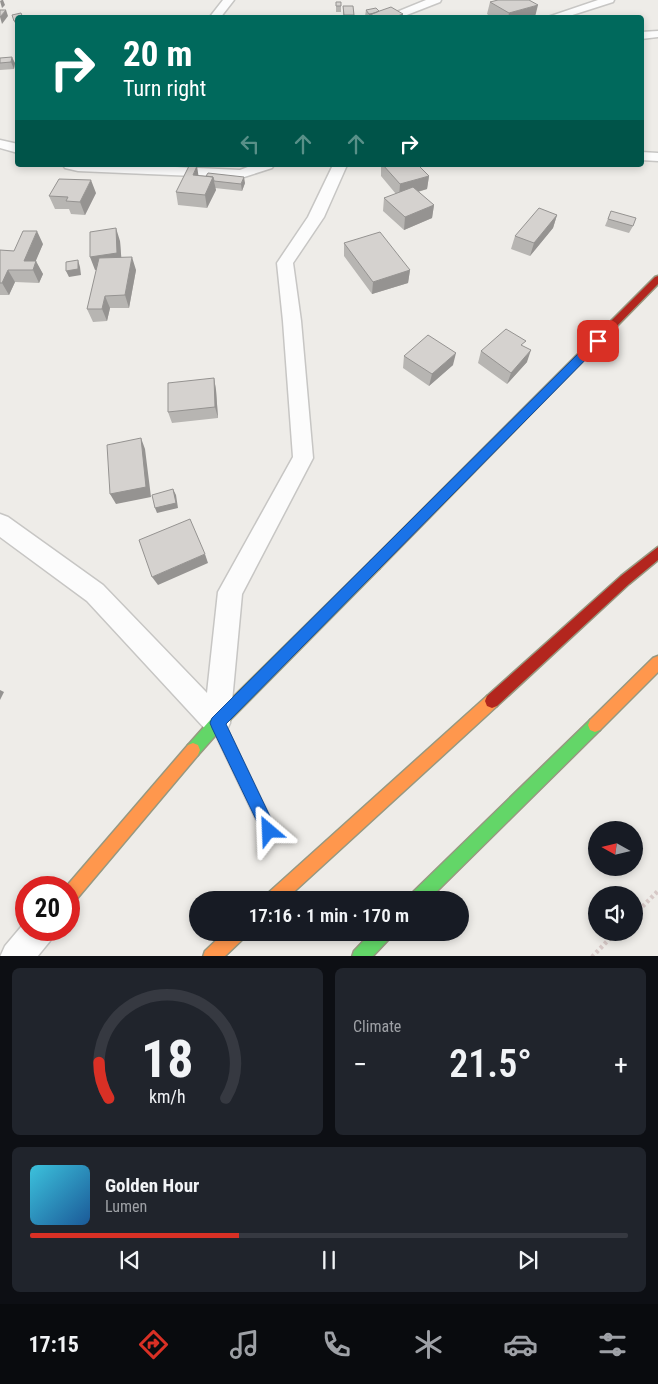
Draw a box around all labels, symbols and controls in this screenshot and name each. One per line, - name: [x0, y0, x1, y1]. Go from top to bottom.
- text: 20 m: [123, 34, 192, 75]
- icon: right: [40, 35, 105, 100]
- text: Turn right: [123, 76, 206, 101]
- icon: left: [236, 130, 264, 158]
- icon: ahead: [289, 130, 317, 158]
- icon: ahead: [342, 130, 370, 158]
- icon: right: [395, 130, 423, 158]
- pin: [577, 320, 619, 362]
- icon: arrive: [584, 327, 612, 355]
- position arrow: [242, 804, 294, 856]
- north arrow: [588, 821, 642, 876]
- map controls: [588, 821, 643, 941]
- speed limit sign: 20: [15, 876, 80, 941]
- button: sound: [588, 886, 643, 941]
- text: 17:16 · 1 min · 170 m: [249, 904, 409, 927]
- text: Climate: [353, 1017, 401, 1036]
- text: 18: [141, 1029, 194, 1090]
- text: 21.5°: [449, 1042, 532, 1086]
- text: −: [353, 1048, 367, 1081]
- text: +: [614, 1048, 628, 1081]
- text: km/h: [149, 1086, 186, 1107]
- text: Golden Hour: [105, 1174, 199, 1197]
- text: Lumen: [105, 1197, 147, 1216]
- icon: previous: [116, 1246, 144, 1274]
- icon: pause: [315, 1246, 343, 1274]
- icon: next: [514, 1246, 542, 1274]
- icon: directions: [136, 1327, 171, 1362]
- icon: music: [227, 1327, 262, 1362]
- icon: phone: [319, 1327, 354, 1362]
- icon: climate: [411, 1327, 446, 1362]
- icon: car: [503, 1327, 538, 1362]
- icon: filters: [595, 1327, 630, 1362]
- text: 17:15: [28, 1332, 79, 1357]

